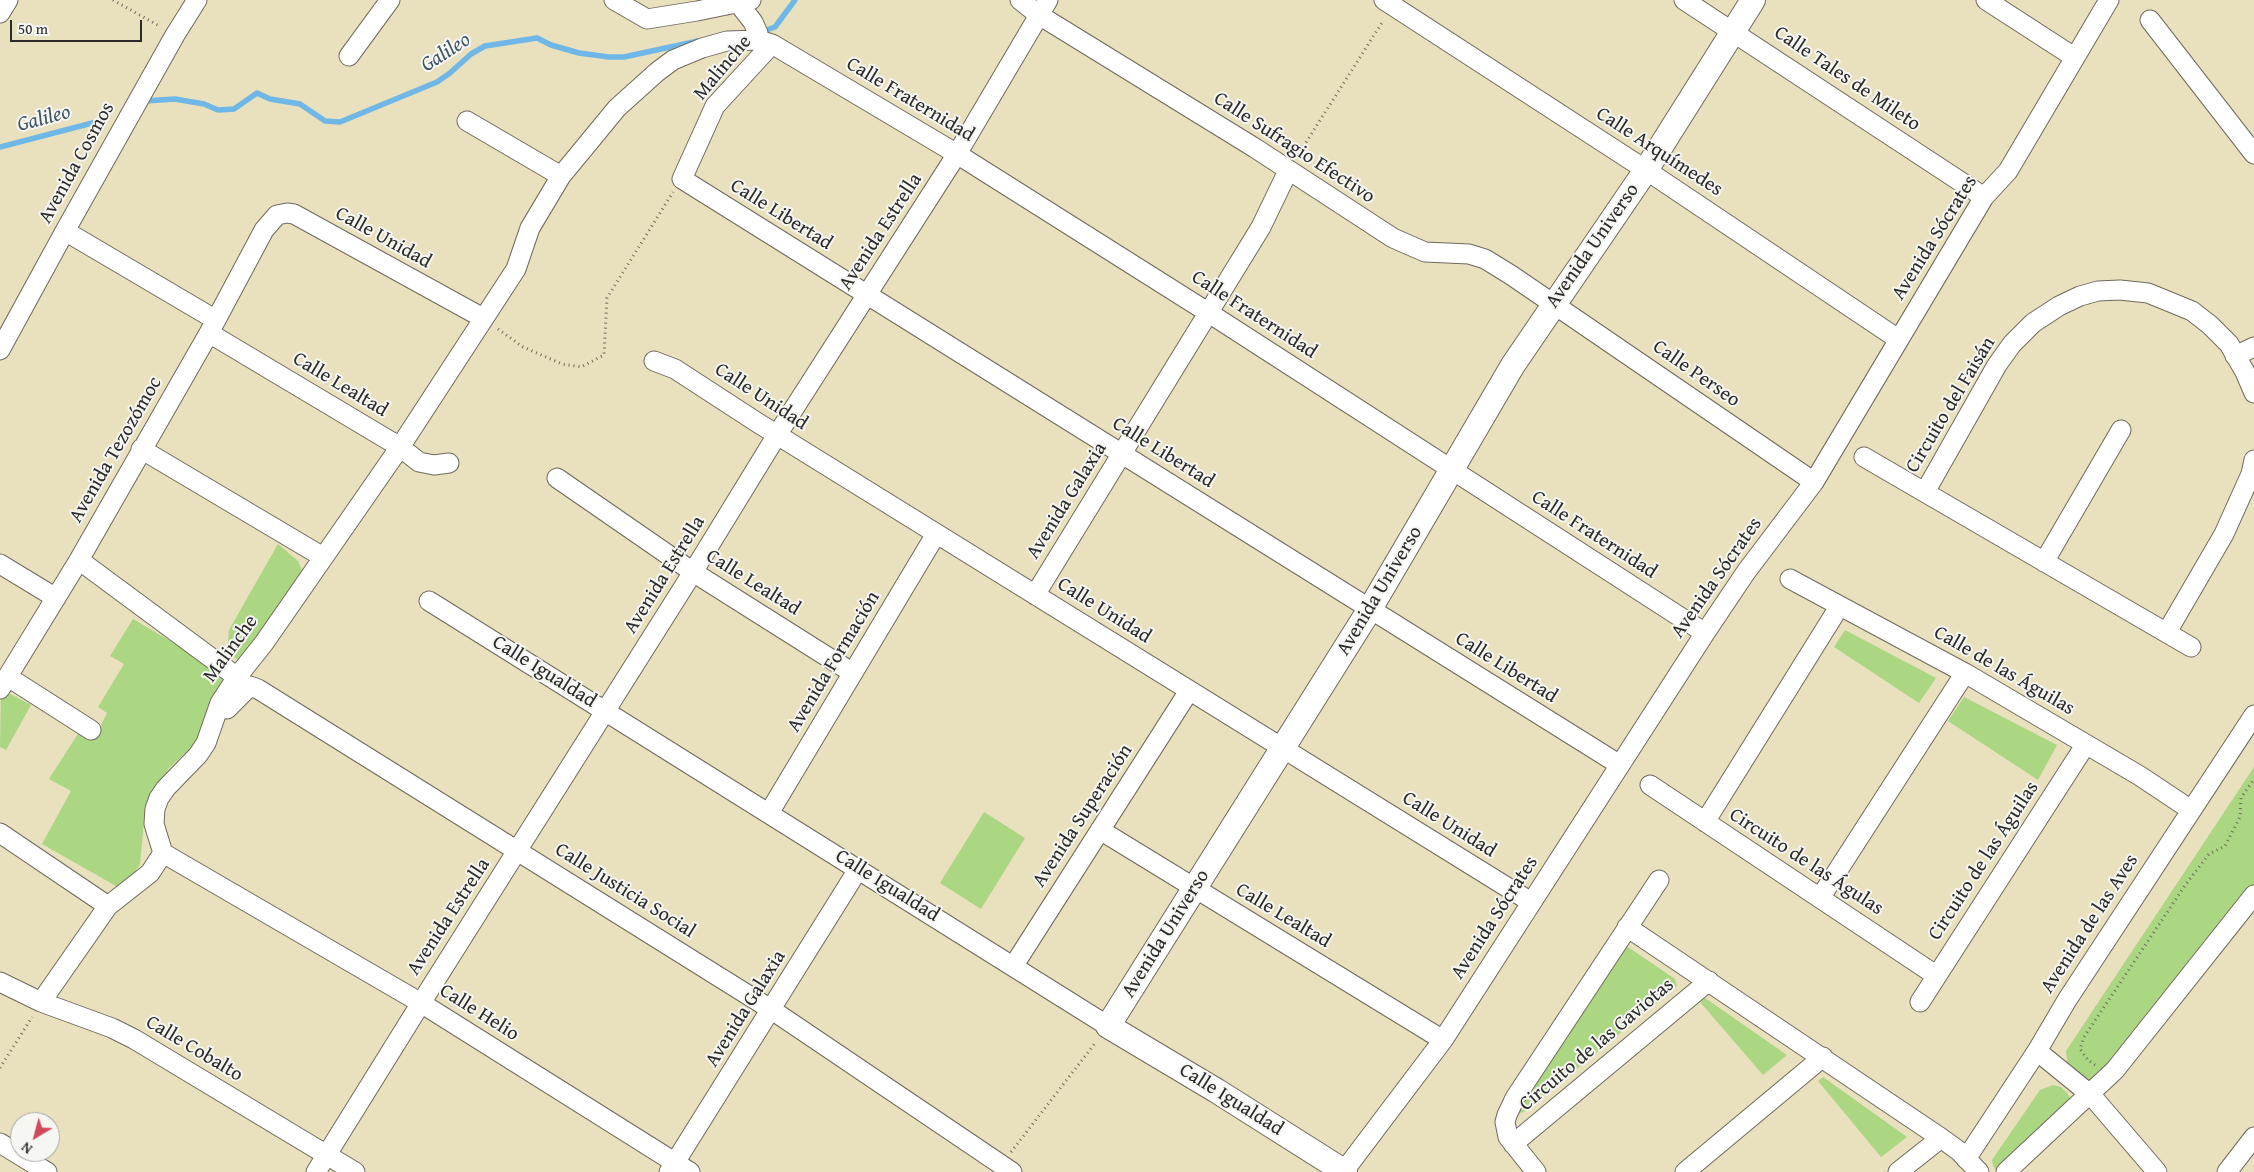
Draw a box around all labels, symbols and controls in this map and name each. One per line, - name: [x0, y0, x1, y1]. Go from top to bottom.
- scale bar: [12, 10, 145, 42]
- text: 50 m: [18, 18, 48, 39]
- street label: Calle Tales de Mileto: [1769, 21, 1925, 137]
- water label: Galileo: [416, 28, 476, 78]
- street label: Malinche: [689, 31, 757, 105]
- street label: Calle Fraternidad: [842, 52, 978, 148]
- street label: Calle Sufragio Efectivo: [1209, 87, 1379, 209]
- street label: Avenida Cosmos: [34, 98, 120, 228]
- water label: Galileo: [15, 100, 73, 138]
- street label: Calle Arquímedes: [1591, 102, 1727, 202]
- street label: Avenida Estrella: [834, 169, 928, 295]
- street label: Avenida Sócrates: [1887, 171, 1983, 305]
- street label: Calle Libertad: [726, 174, 836, 256]
- street label: Avenida Universo: [1541, 179, 1645, 313]
- street label: Calle Unidad: [331, 202, 435, 274]
- street label: Calle Fraternidad: [1187, 265, 1321, 365]
- street label: Circuito del Faisán: [1901, 333, 2001, 477]
- street label: Calle Perseo: [1648, 335, 1744, 413]
- street label: Calle Lealtad: [288, 347, 392, 423]
- street label: Calle Unidad: [710, 358, 812, 436]
- street label: Avenida Tezozómoc: [64, 373, 168, 527]
- street label: Calle Libertad: [1108, 412, 1218, 494]
- street label: Avenida Galaxia: [1022, 438, 1112, 564]
- street label: Calle Fraternidad: [1527, 485, 1661, 585]
- street label: Avenida Estrella: [619, 512, 711, 638]
- street label: Avenida Sócrates: [1666, 513, 1768, 643]
- street label: Avenida Universo: [1332, 522, 1428, 660]
- street label: Calle Lealtad: [701, 545, 805, 621]
- street label: Calle Unidad: [1053, 573, 1155, 649]
- street label: Avenida Formación: [782, 587, 886, 737]
- street label: Malinche: [199, 611, 263, 687]
- street label: Calle de las Águilas: [1929, 621, 2079, 721]
- street label: Calle Libertad: [1451, 627, 1561, 709]
- street label: Calle Igualdad: [488, 631, 600, 713]
- street label: Avenida Superación: [1028, 740, 1138, 892]
- street label: Circuito de las Águilas: [1924, 777, 2044, 945]
- street label: Calle Unidad: [1398, 787, 1500, 863]
- street label: Circuito de las Águlas: [1724, 803, 1888, 921]
- street label: Calle Justicia Social: [550, 838, 700, 944]
- street label: Calle Igualdad: [831, 845, 943, 927]
- street label: Avenida de las Aves: [2036, 850, 2144, 998]
- street label: Avenida Sócrates: [1446, 852, 1544, 984]
- street label: Avenida Estrella: [402, 854, 496, 980]
- street label: Avenida Universo: [1117, 865, 1215, 1003]
- street label: Calle Lealtad: [1231, 878, 1335, 954]
- street label: Avenida Galaxia: [701, 946, 791, 1072]
- street label: Circuito de las Gaviotas: [1515, 973, 1679, 1117]
- street label: Calle Helio: [435, 979, 523, 1047]
- street label: Calle Cobalto: [141, 1011, 247, 1087]
- street label: Calle Igualdad: [1175, 1059, 1287, 1141]
- north arrow: [10, 1112, 60, 1162]
- text: N: [17, 1137, 36, 1159]

